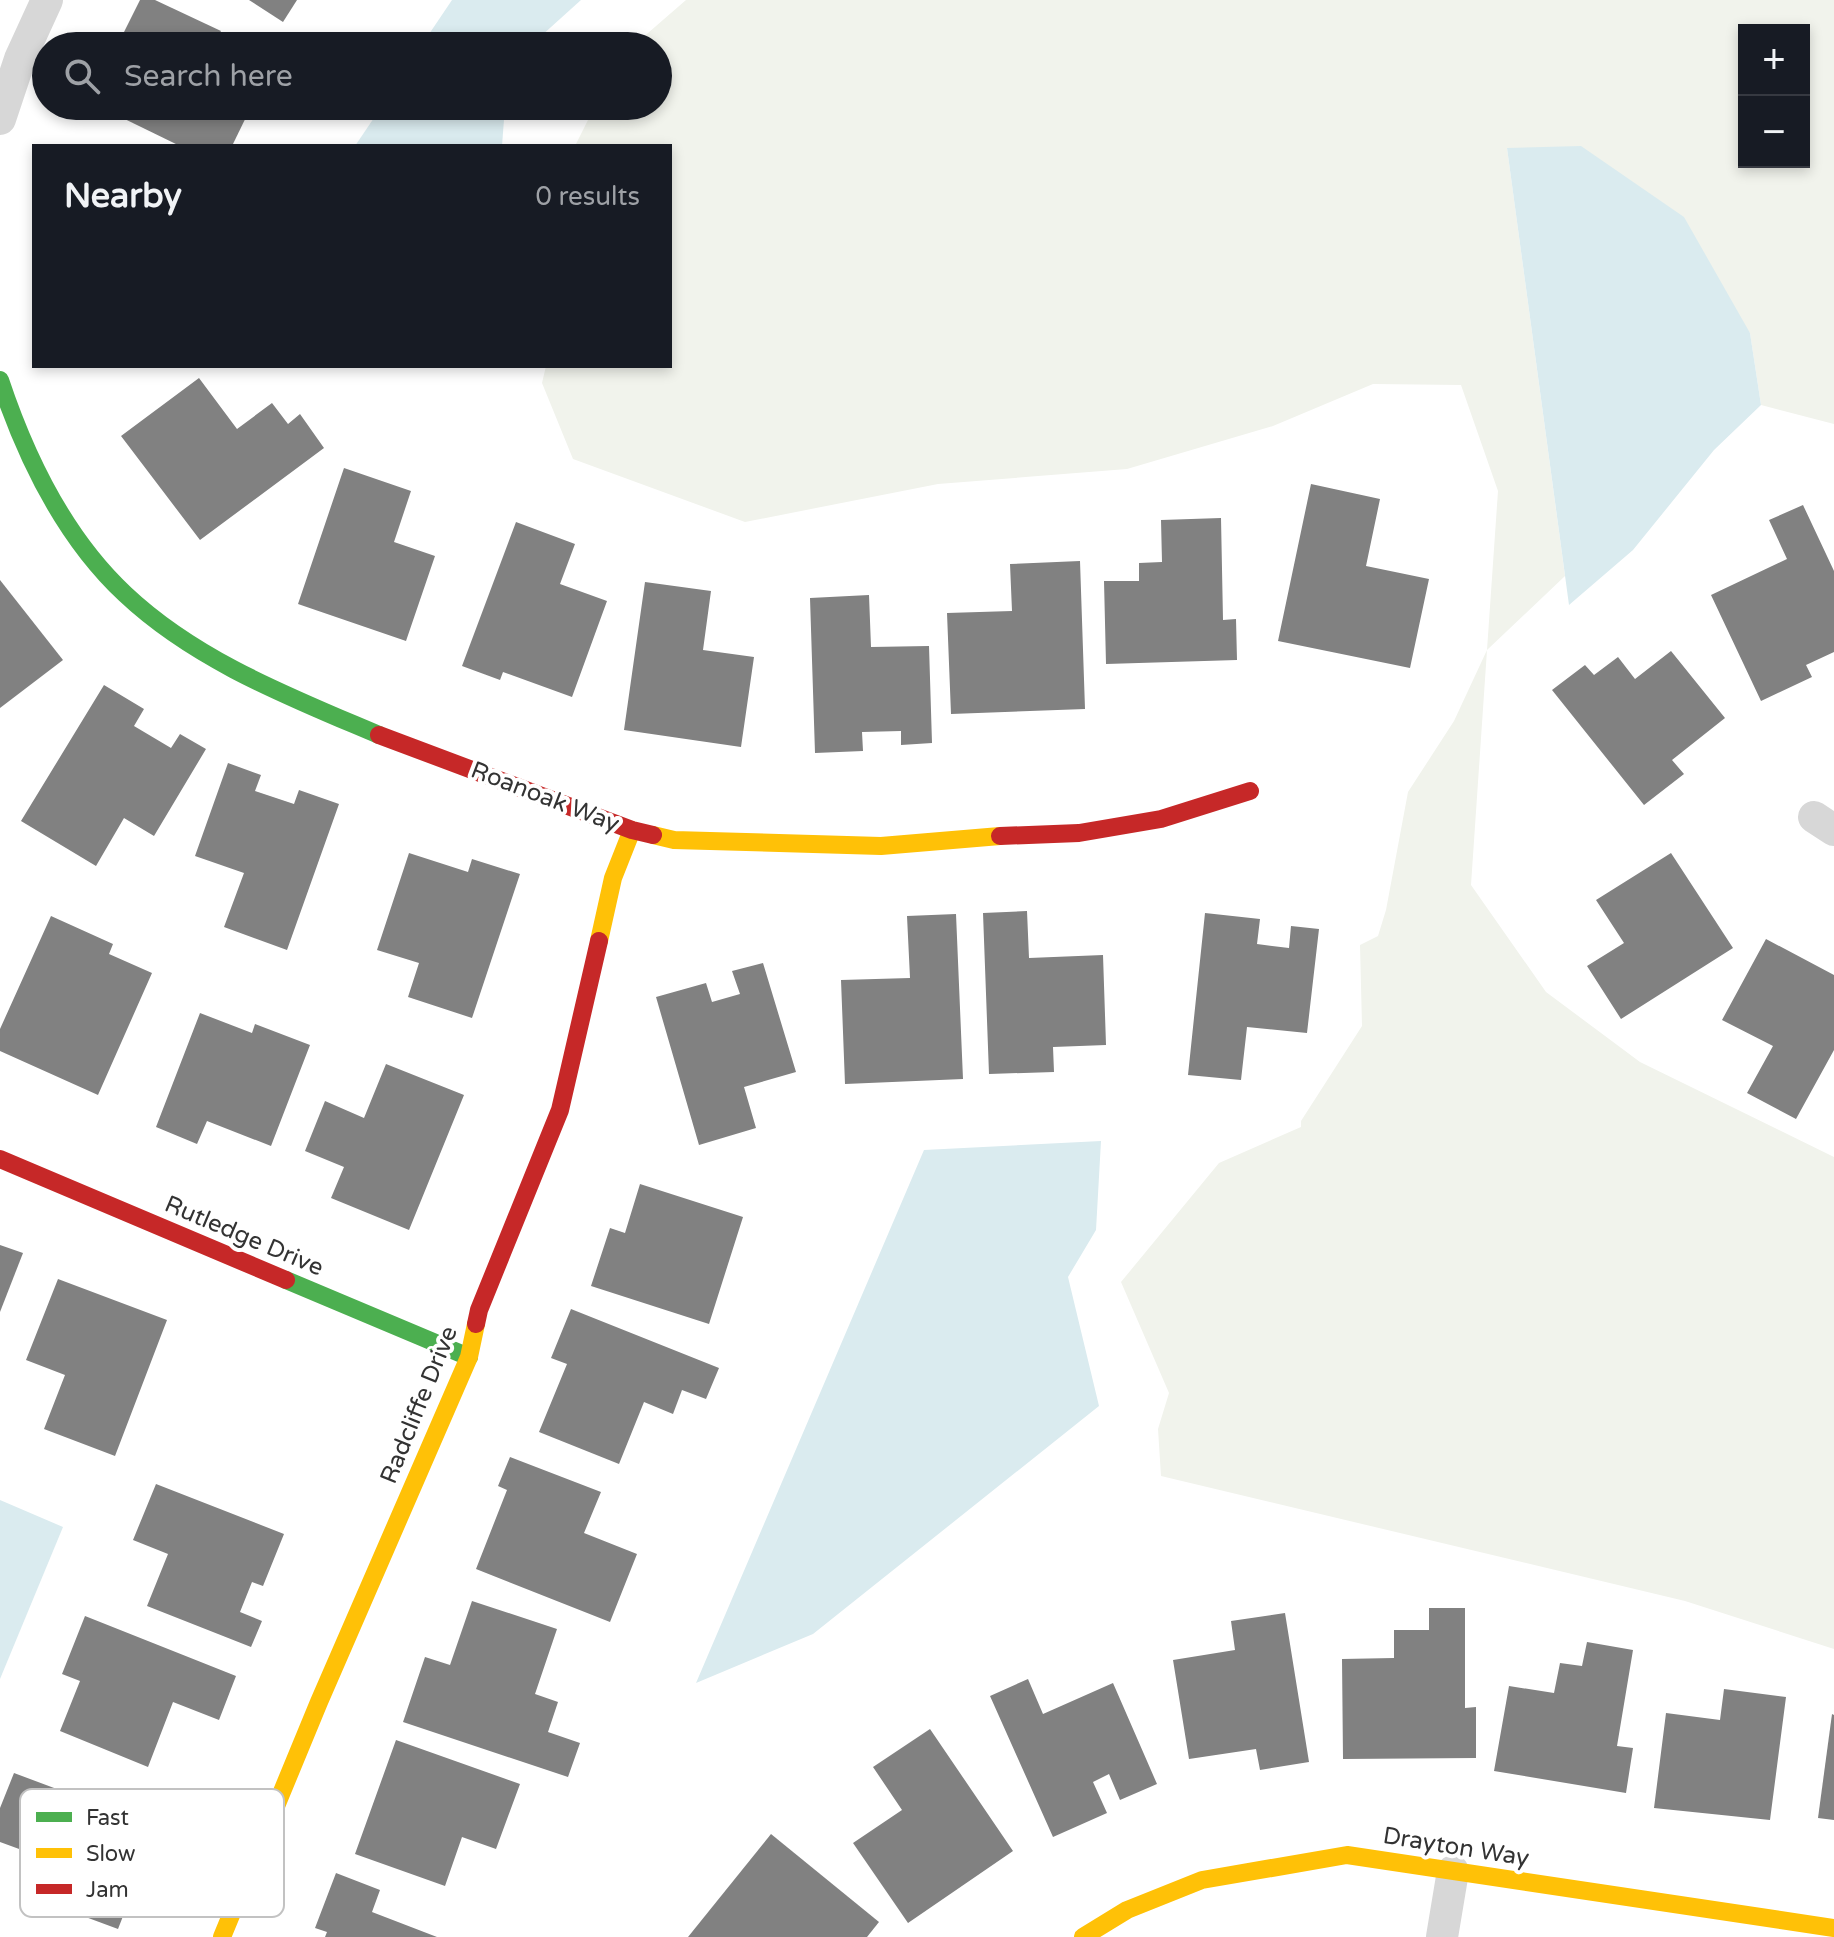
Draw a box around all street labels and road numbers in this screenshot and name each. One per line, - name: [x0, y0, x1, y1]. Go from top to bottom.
- street label: Roanoak Way: [467, 755, 623, 839]
- street label: Rutledge Drive: [160, 1190, 328, 1282]
- street label: Radcliffe Drive: [374, 1322, 464, 1488]
- street label: Drayton Way: [1381, 1821, 1531, 1873]

